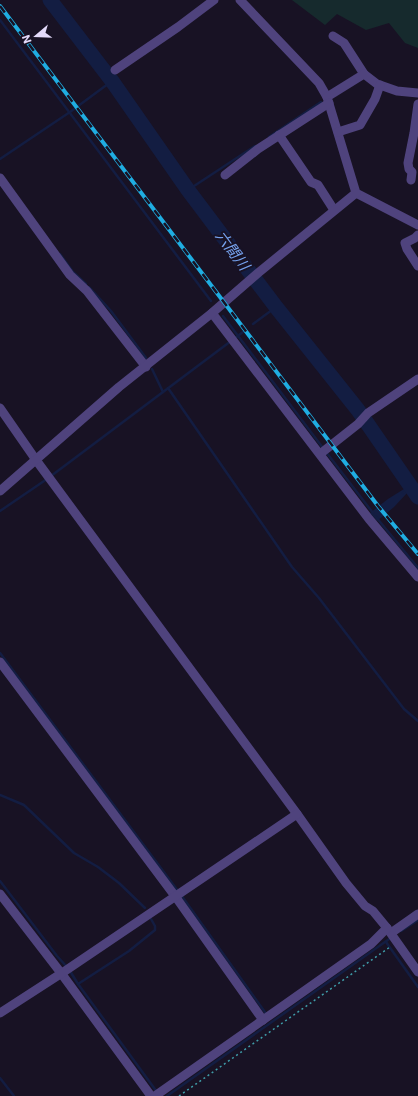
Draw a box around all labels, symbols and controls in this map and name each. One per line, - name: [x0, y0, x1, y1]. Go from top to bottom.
- north arrow: [16, 16, 56, 56]
- text: N: [19, 33, 34, 45]
- water label: 六間川: [212, 227, 255, 275]

